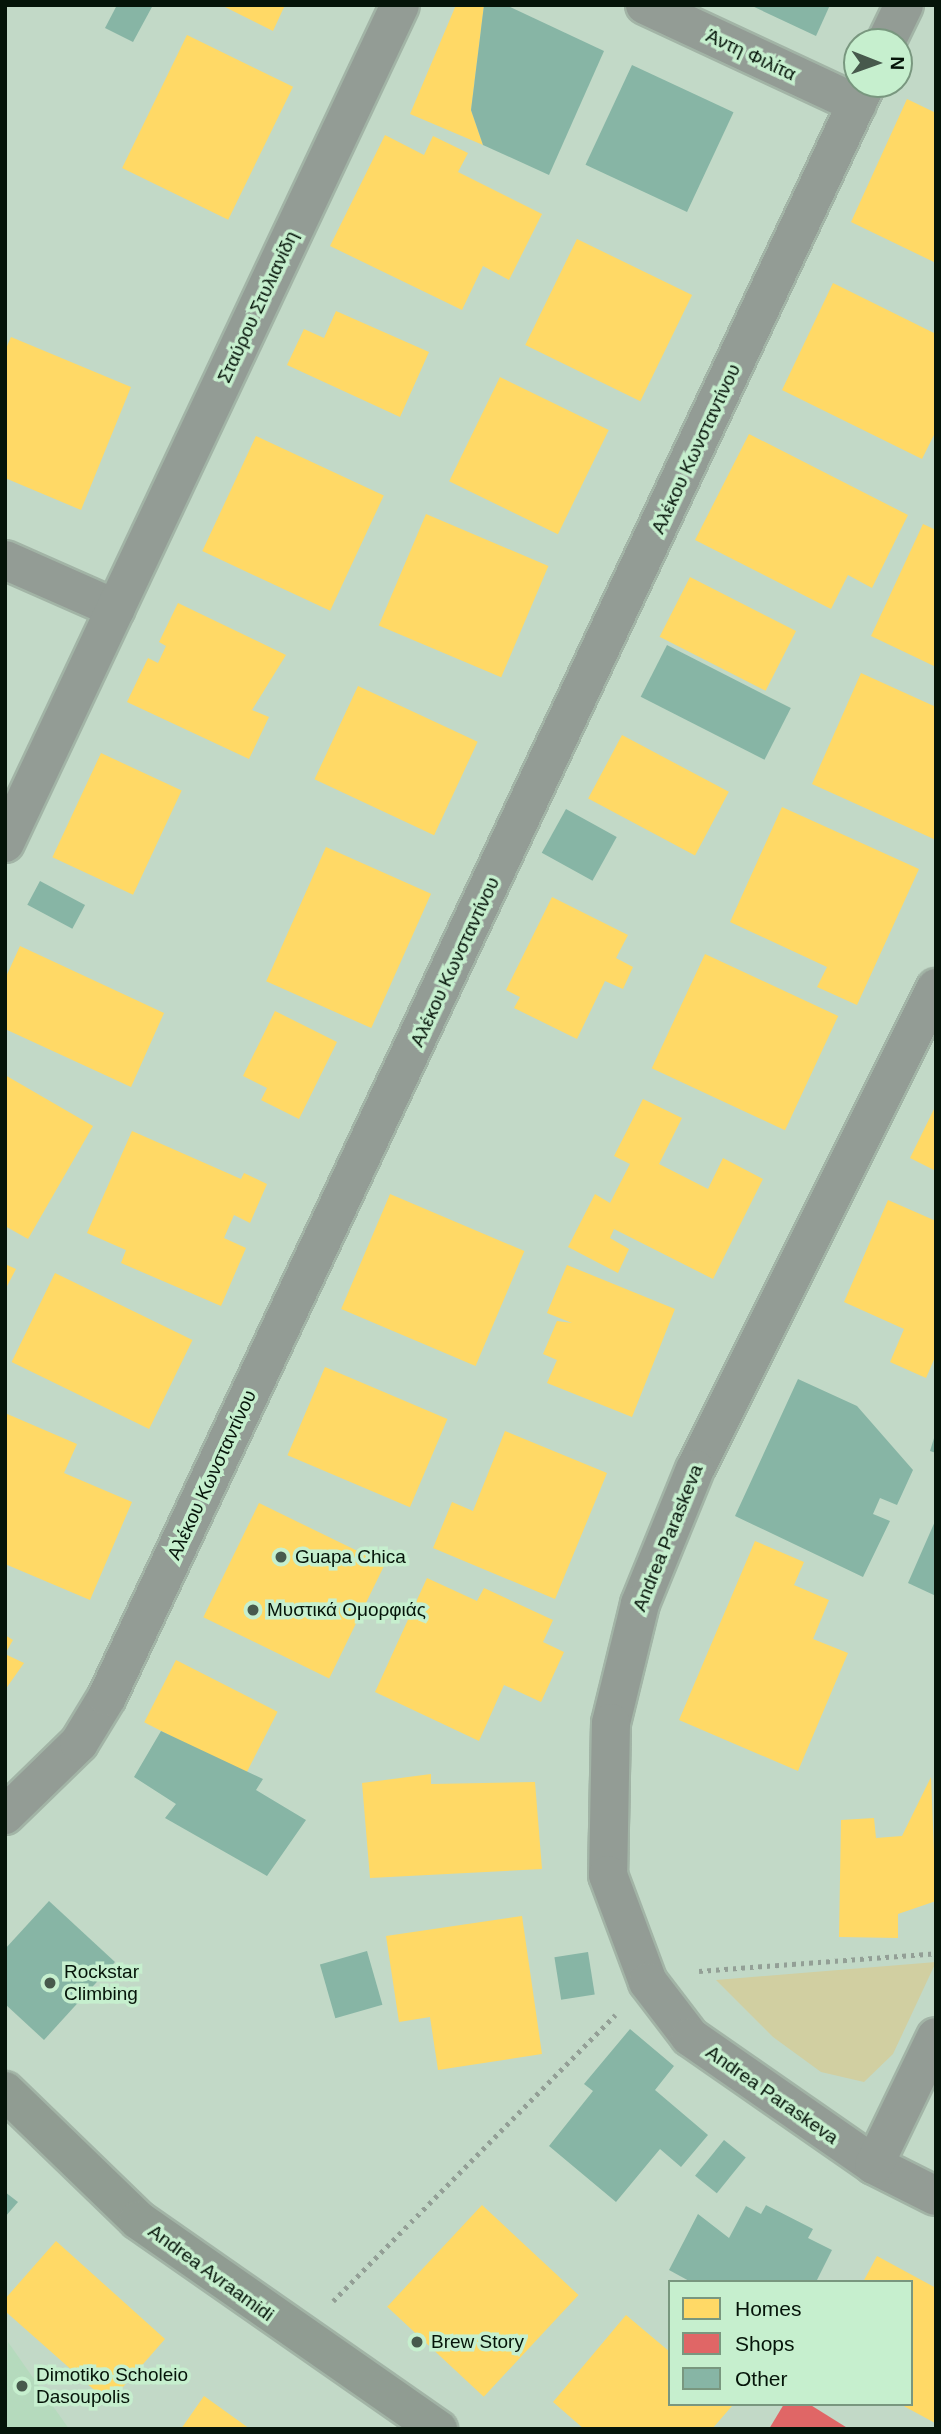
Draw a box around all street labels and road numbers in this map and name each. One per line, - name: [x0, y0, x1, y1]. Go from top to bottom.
- street label: Άντη Φιλίτα: [702, 24, 800, 86]
- street label: Σταύρου Στυλιανίδη: [213, 228, 303, 386]
- street label: Αλέκου Κωνσταντίνου: [647, 361, 745, 537]
- street label: Αλέκου Κωνσταντίνου: [406, 874, 504, 1050]
- street label: Αλέκου Κωνσταντίνου: [163, 1387, 261, 1563]
- street label: Andrea Paraskeva: [628, 1461, 708, 1615]
- street label: Andrea Paraskeva: [701, 2041, 843, 2149]
- street label: Andrea Avraamidi: [143, 2219, 279, 2327]

